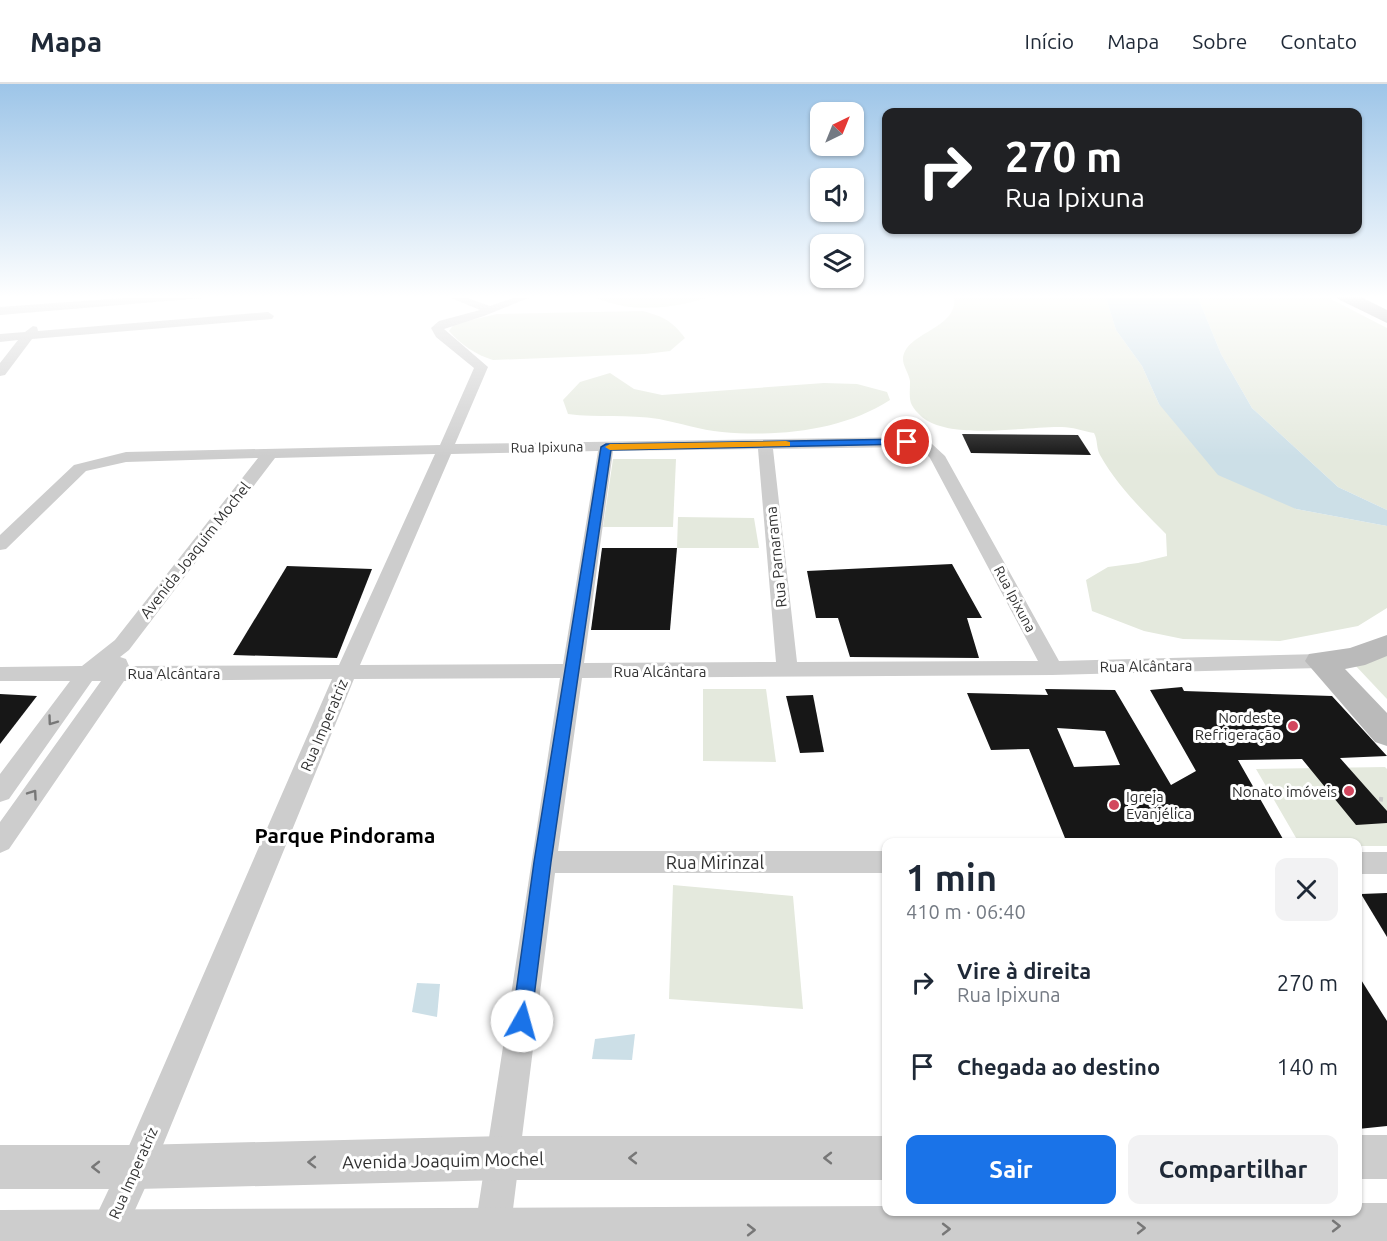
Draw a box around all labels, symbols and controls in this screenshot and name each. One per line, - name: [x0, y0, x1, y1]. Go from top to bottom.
- text: Mapa: [30, 26, 102, 57]
- text: Início: [1025, 29, 1074, 53]
- text: Mapa: [1107, 29, 1159, 53]
- text: Sobre: [1192, 29, 1247, 53]
- text: Contato: [1280, 29, 1357, 53]
- north arrow: [810, 102, 864, 156]
- map controls: [810, 102, 864, 288]
- icon: right: [906, 132, 984, 210]
- text: 270 m: [1005, 133, 1122, 180]
- button: sound: [810, 168, 864, 222]
- text: Rua Ipixuna: [1005, 182, 1145, 212]
- button: layers: [810, 234, 864, 288]
- pin: [881, 416, 932, 467]
- icon: arrive: [890, 425, 923, 458]
- street label: Rua Ipixuna: [511, 438, 583, 456]
- street label: Avenida Joaquim Mochel: [137, 479, 253, 621]
- street label: Rua Parnarama: [762, 506, 790, 608]
- street label: Rua Ipixuna: [991, 563, 1039, 635]
- street label: Rua Alcântara: [1099, 657, 1193, 675]
- street label: Rua Alcântara: [614, 663, 706, 680]
- street label: Rua Alcântara: [128, 665, 220, 682]
- street label: Rua Imperatriz: [297, 676, 351, 774]
- place label: Nordeste Refrigeração: [1195, 709, 1281, 743]
- one-way arrow: [48, 714, 59, 725]
- marker: Nordeste Refrigeração: [1286, 719, 1300, 733]
- place label: Nonato imóveis: [1232, 783, 1337, 800]
- marker: Nonato imóveis: [1342, 784, 1356, 798]
- place label: Igreja Evanjélica: [1126, 788, 1192, 822]
- one-way arrow: [26, 790, 37, 801]
- marker: Igreja Evanjélica: [1107, 798, 1121, 812]
- district label: Parque Pindorama: [255, 823, 435, 847]
- street label: Rua Mirinzal: [666, 852, 765, 872]
- text: 1 min: [906, 857, 997, 898]
- button: close: [1275, 858, 1338, 921]
- text: 410 m · 06:40: [906, 900, 1026, 923]
- text: Vire à direita: [957, 958, 1091, 983]
- icon: right: [906, 966, 939, 999]
- text: 270 m: [1277, 970, 1338, 995]
- text: Rua Ipixuna: [957, 983, 1061, 1006]
- position arrow: [490, 989, 554, 1053]
- icon: arrive: [906, 1050, 939, 1083]
- text: Chegada ao destino: [957, 1054, 1160, 1079]
- text: 140 m: [1277, 1054, 1338, 1079]
- street label: Rua Imperatriz: [105, 1125, 161, 1221]
- button: Sair: [906, 1135, 1116, 1204]
- button: Compartilhar: [1128, 1135, 1338, 1204]
- street label: Avenida Joaquim Mochel: [342, 1148, 544, 1172]
- one-way arrow: [629, 1152, 638, 1164]
- one-way arrow: [824, 1152, 833, 1164]
- one-way arrow: [308, 1156, 317, 1169]
- one-way arrow: [92, 1161, 101, 1173]
- one-way arrow: [1332, 1220, 1341, 1232]
- one-way arrow: [1137, 1222, 1146, 1234]
- one-way arrow: [942, 1223, 951, 1235]
- one-way arrow: [747, 1224, 756, 1236]

